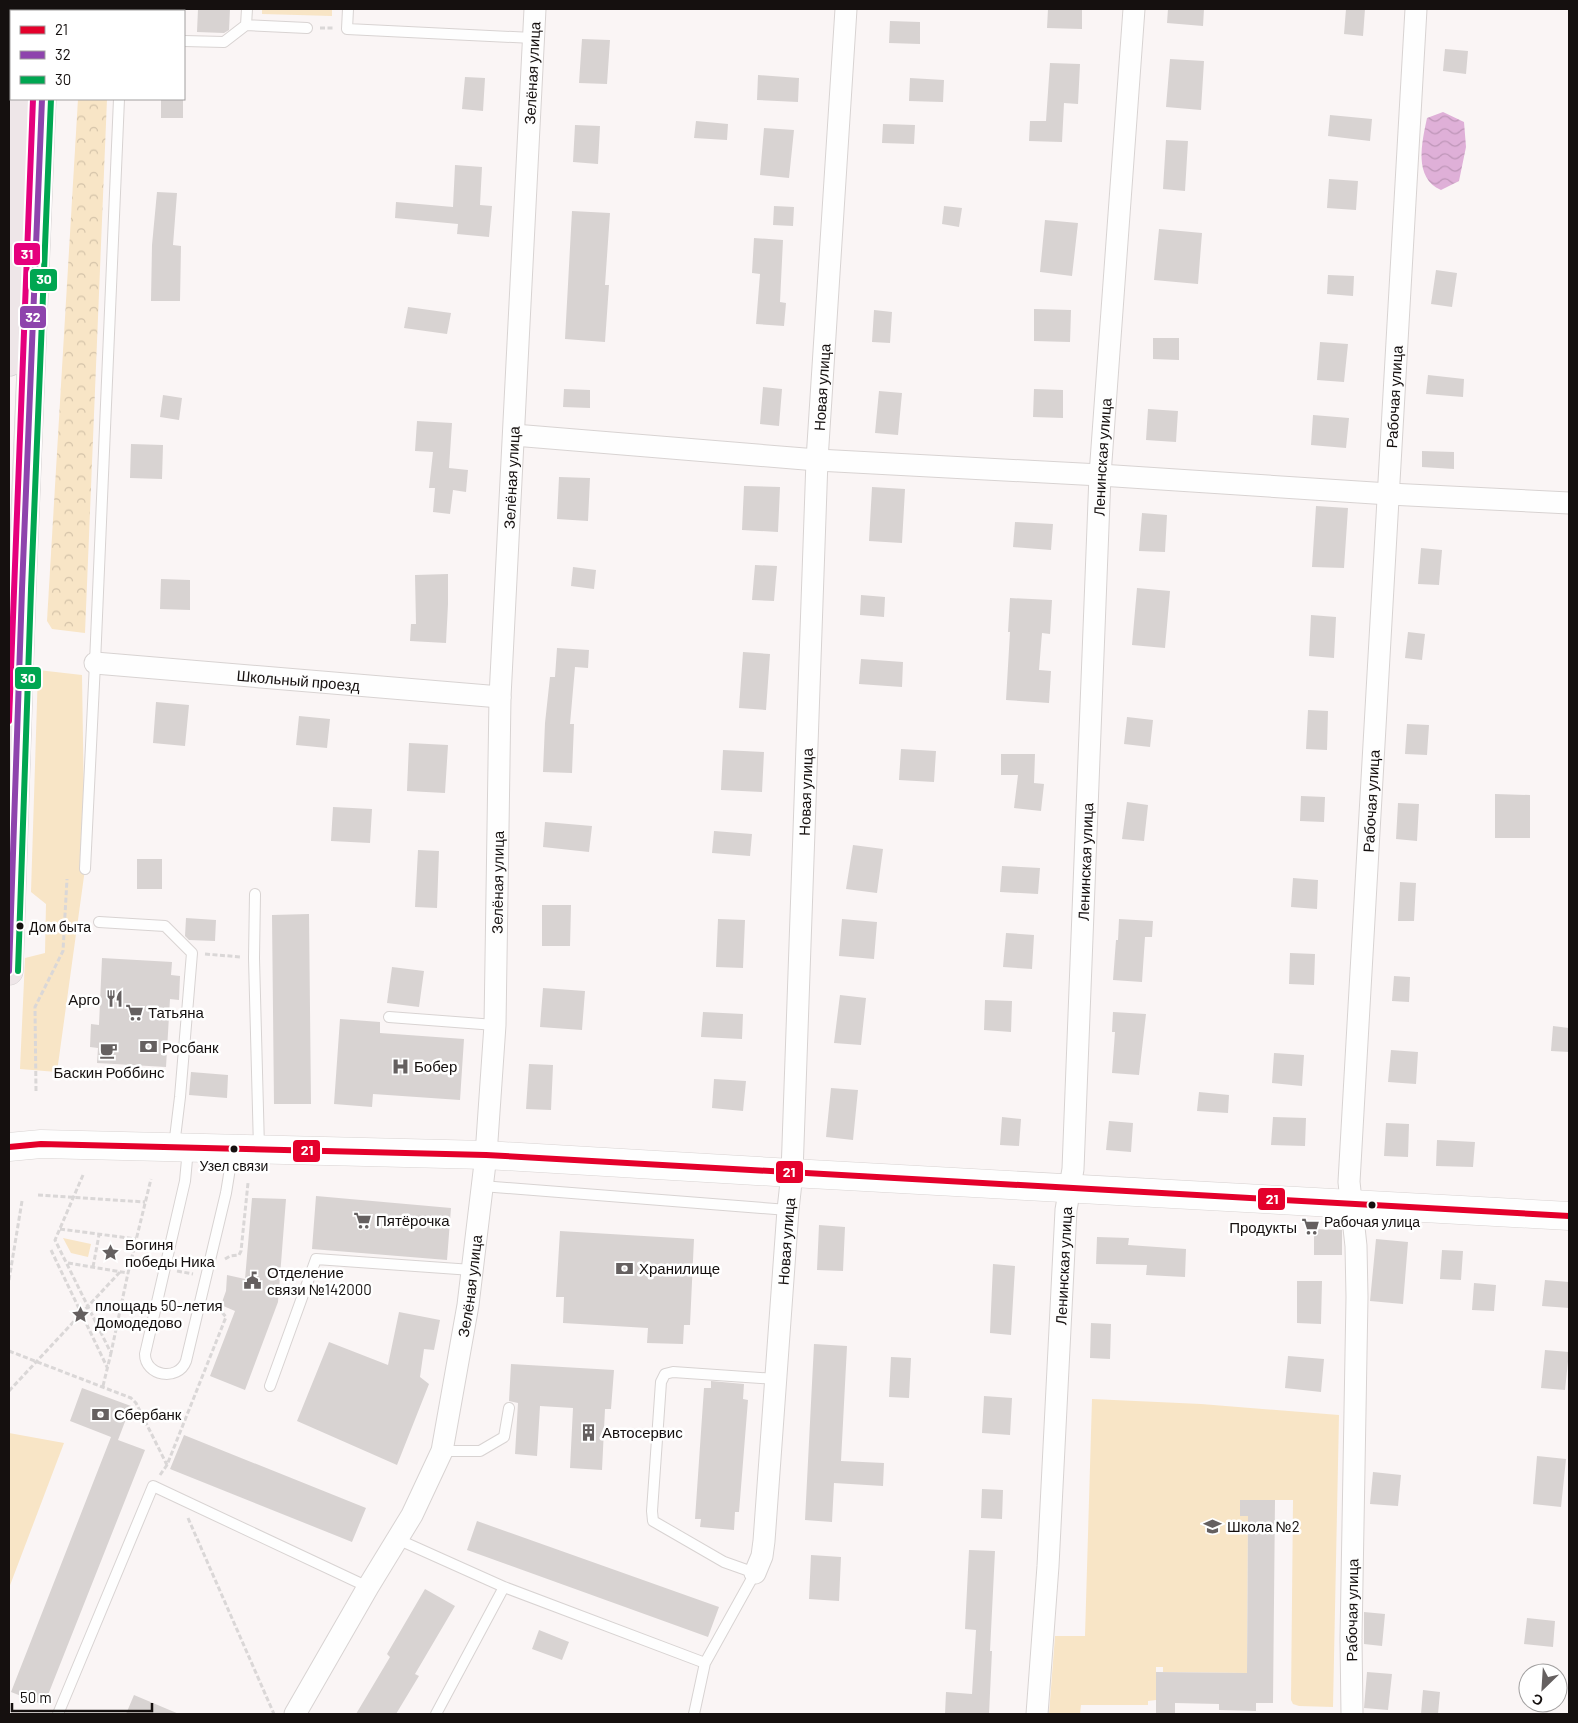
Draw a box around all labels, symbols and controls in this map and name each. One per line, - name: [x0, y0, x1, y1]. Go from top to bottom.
- legend: [10, 10, 185, 100]
- text: 21: [55, 20, 68, 38]
- street label: Зелёная улица: [520, 20, 543, 125]
- text: 32: [55, 45, 71, 63]
- text: 30: [55, 70, 71, 88]
- line badge: 31: [13, 242, 41, 266]
- text: 31: [21, 245, 33, 262]
- line badge: 30: [29, 268, 58, 292]
- text: 30: [36, 270, 52, 287]
- line badge: 32: [19, 305, 47, 329]
- text: 32: [25, 308, 41, 325]
- street label: Новая улица: [810, 342, 834, 432]
- street label: Рабочая улица: [1382, 344, 1406, 449]
- street label: Ленинская улица: [1089, 397, 1115, 516]
- street label: Зелёная улица: [500, 425, 523, 529]
- line badge: 30: [14, 666, 42, 690]
- street label: Школьный проезд: [236, 666, 361, 694]
- text: 30: [20, 669, 36, 686]
- street label: Новая улица: [795, 747, 816, 836]
- street label: Рабочая улица: [1359, 748, 1383, 853]
- street label: Ленинская улица: [1074, 802, 1096, 921]
- street label: Зелёная улица: [487, 830, 507, 934]
- place label: Дом быта: [29, 918, 91, 935]
- marker: Дом быта: [15, 921, 25, 931]
- restaurant icon: Арго: [104, 989, 124, 1009]
- place label: Арго: [68, 990, 100, 1008]
- supermarket icon: Татьяна: [124, 1002, 144, 1022]
- place label: Татьяна: [148, 1003, 205, 1021]
- bank icon: Росбанк: [138, 1037, 158, 1057]
- place label: Росбанк: [162, 1038, 219, 1056]
- cafe icon: Баскин Роббинс: [99, 1041, 119, 1061]
- hospital icon: Бобер: [390, 1056, 410, 1076]
- place label: Бобер: [414, 1057, 457, 1075]
- place label: Баскин Роббинс: [54, 1063, 165, 1081]
- line badge: 21: [292, 1139, 321, 1163]
- text: 21: [301, 1141, 313, 1158]
- marker: Узел связи: [229, 1144, 239, 1154]
- place label: Узел связи: [200, 1157, 268, 1174]
- line badge: 21: [775, 1160, 804, 1184]
- text: 21: [783, 1163, 795, 1180]
- line badge: 21: [1257, 1187, 1286, 1211]
- text: 21: [1266, 1190, 1278, 1207]
- street label: Новая улица: [774, 1196, 798, 1286]
- marker: Рабочая улица: [1367, 1200, 1377, 1210]
- street label: Ленинская улица: [1051, 1206, 1075, 1325]
- supermarket icon: Пятёрочка: [352, 1210, 372, 1230]
- place label: Пятёрочка: [376, 1211, 450, 1229]
- place label: Рабочая улица: [1324, 1213, 1420, 1230]
- supermarket icon: Продукты: [1301, 1217, 1321, 1237]
- place label: Продукты: [1229, 1218, 1297, 1236]
- street label: Зелёная улица: [453, 1233, 485, 1338]
- place label: Богиня победы Ника: [125, 1235, 216, 1270]
- place icon: Богиня победы Ника: [101, 1243, 121, 1263]
- bank icon: Хранилище: [615, 1258, 635, 1278]
- place label: Хранилище: [639, 1259, 720, 1277]
- place label: Отделение связи №142000: [267, 1263, 372, 1298]
- public building icon: Отделение связи №142000: [243, 1271, 263, 1291]
- place label: площадь 50-летия Домодедово: [95, 1296, 223, 1331]
- place icon: площадь 50-летия Домодедово: [71, 1304, 91, 1324]
- bank icon: Сбербанк: [90, 1404, 110, 1424]
- place label: Сбербанк: [114, 1405, 182, 1423]
- building icon: Автосервис: [578, 1422, 598, 1442]
- place label: Автосервис: [602, 1423, 683, 1441]
- school or university icon: Школа №2: [1203, 1516, 1223, 1536]
- place label: Школа №2: [1227, 1517, 1300, 1535]
- street label: Рабочая улица: [1342, 1558, 1361, 1662]
- north arrow: [1518, 1663, 1568, 1713]
- scale bar: [12, 1680, 152, 1712]
- text: 50 m: [20, 1688, 52, 1706]
- text: С: [1529, 1690, 1545, 1710]

